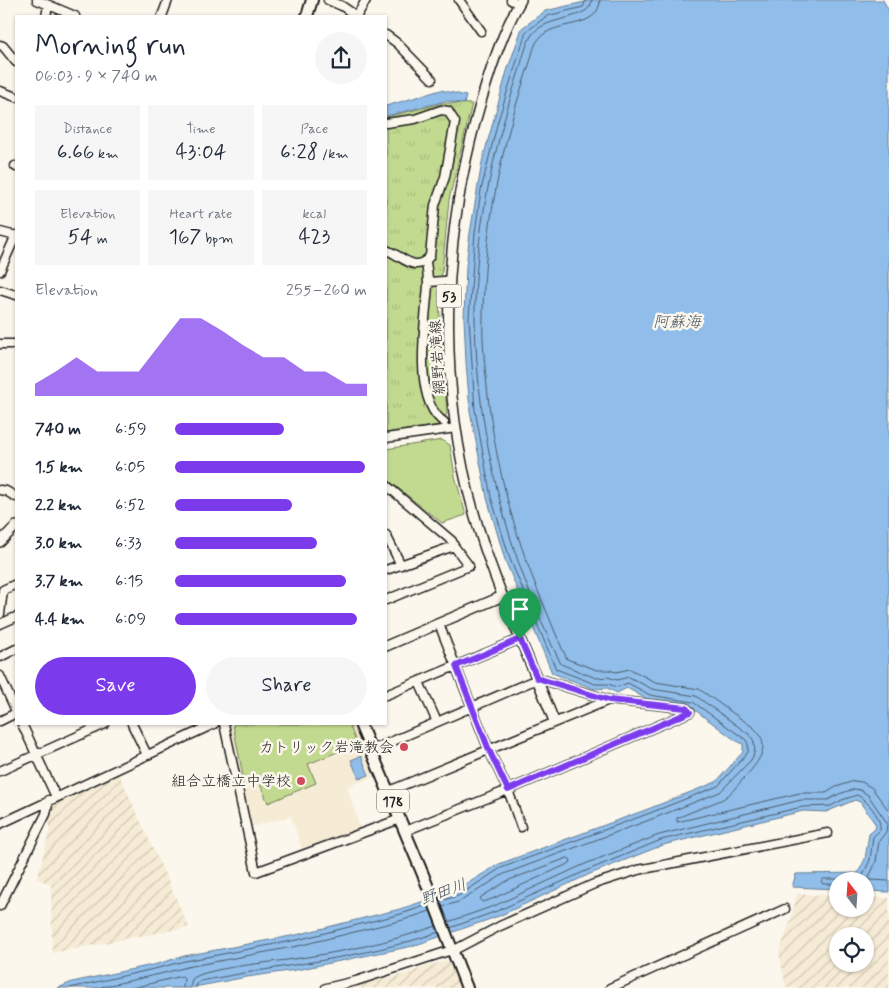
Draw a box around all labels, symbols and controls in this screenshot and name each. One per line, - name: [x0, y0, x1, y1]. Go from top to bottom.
- text: Morning run: [35, 28, 186, 65]
- button: share: [315, 32, 367, 84]
- text: 06:03 · 9 × 740 m: [35, 66, 157, 87]
- text: Distance: [63, 120, 112, 138]
- text: Time: [186, 120, 216, 138]
- text: Pace: [300, 120, 328, 138]
- text: 6.66: [57, 138, 94, 166]
- text: 43:04: [175, 138, 227, 166]
- text: 6:28: [280, 138, 318, 166]
- text: km: [94, 145, 119, 163]
- text: /km: [318, 145, 349, 163]
- text: Elevation: [60, 205, 115, 223]
- text: Heart rate: [170, 205, 232, 223]
- text: kcal: [303, 205, 326, 223]
- text: 54: [68, 223, 93, 251]
- text: 167: [169, 223, 201, 251]
- text: 423: [298, 223, 330, 251]
- text: m: [93, 230, 108, 248]
- text: bpm: [201, 230, 233, 248]
- text: Elevation: [35, 280, 98, 301]
- text: 255–260 m: [286, 280, 367, 301]
- road number: 53: [436, 284, 462, 308]
- water label: 阿蘇海: [653, 312, 702, 333]
- street label: 網野岩滝線: [426, 319, 450, 395]
- text: 740 m: [35, 419, 81, 440]
- text: 6:59: [115, 419, 147, 440]
- text: 1.5 km: [35, 457, 83, 478]
- text: 6:05: [115, 457, 145, 478]
- text: 2.2 km: [35, 495, 82, 516]
- text: 6:52: [115, 495, 146, 516]
- text: 3.0 km: [35, 533, 82, 554]
- text: 6:33: [115, 533, 141, 554]
- text: 3.7 km: [35, 571, 83, 592]
- text: 6:15: [115, 571, 143, 592]
- pin: [499, 588, 541, 639]
- icon: arrive: [506, 595, 534, 623]
- text: 4.4 km: [35, 609, 85, 630]
- text: 6:09: [115, 609, 146, 630]
- button: Save: [35, 657, 196, 715]
- button: Share: [206, 657, 367, 715]
- place label: カトリック岩滝教会: [259, 738, 394, 758]
- marker: カトリック岩滝教会: [398, 741, 410, 753]
- place label: 組合立橋立中学校: [171, 772, 291, 792]
- marker: 組合立橋立中学校: [295, 775, 307, 787]
- road number: 178: [377, 789, 409, 812]
- north arrow: [829, 872, 874, 918]
- map controls: [829, 872, 874, 972]
- water label: 野田川: [417, 874, 470, 910]
- button: locate: [829, 927, 874, 972]

